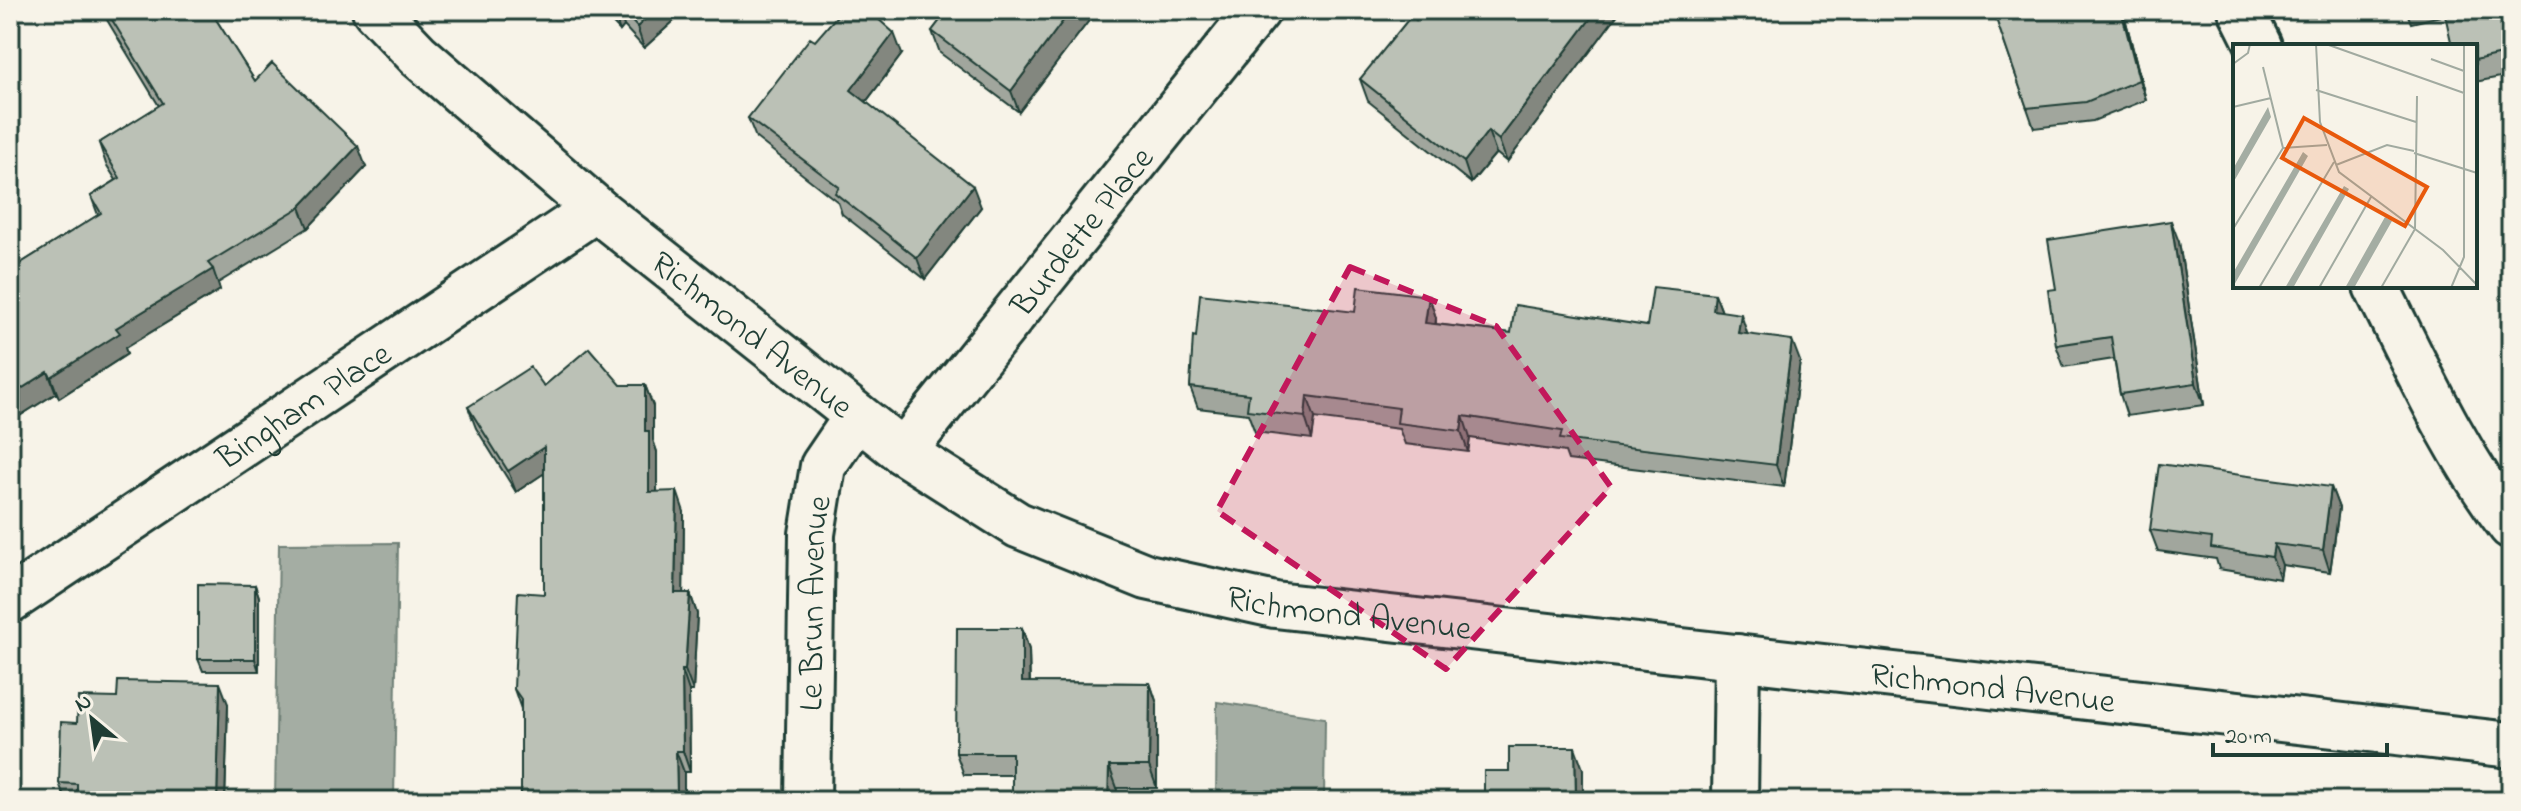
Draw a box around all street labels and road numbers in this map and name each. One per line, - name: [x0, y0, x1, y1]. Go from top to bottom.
- street label: Burdette Place: [999, 137, 1168, 330]
- street label: Richmond Avenue: [639, 240, 863, 433]
- street label: Bingham Place: [207, 331, 403, 485]
- street label: Le Brun Avenue: [788, 491, 847, 711]
- street label: Richmond Avenue: [1221, 574, 1475, 656]
- street label: Richmond Avenue: [1867, 652, 2118, 729]

